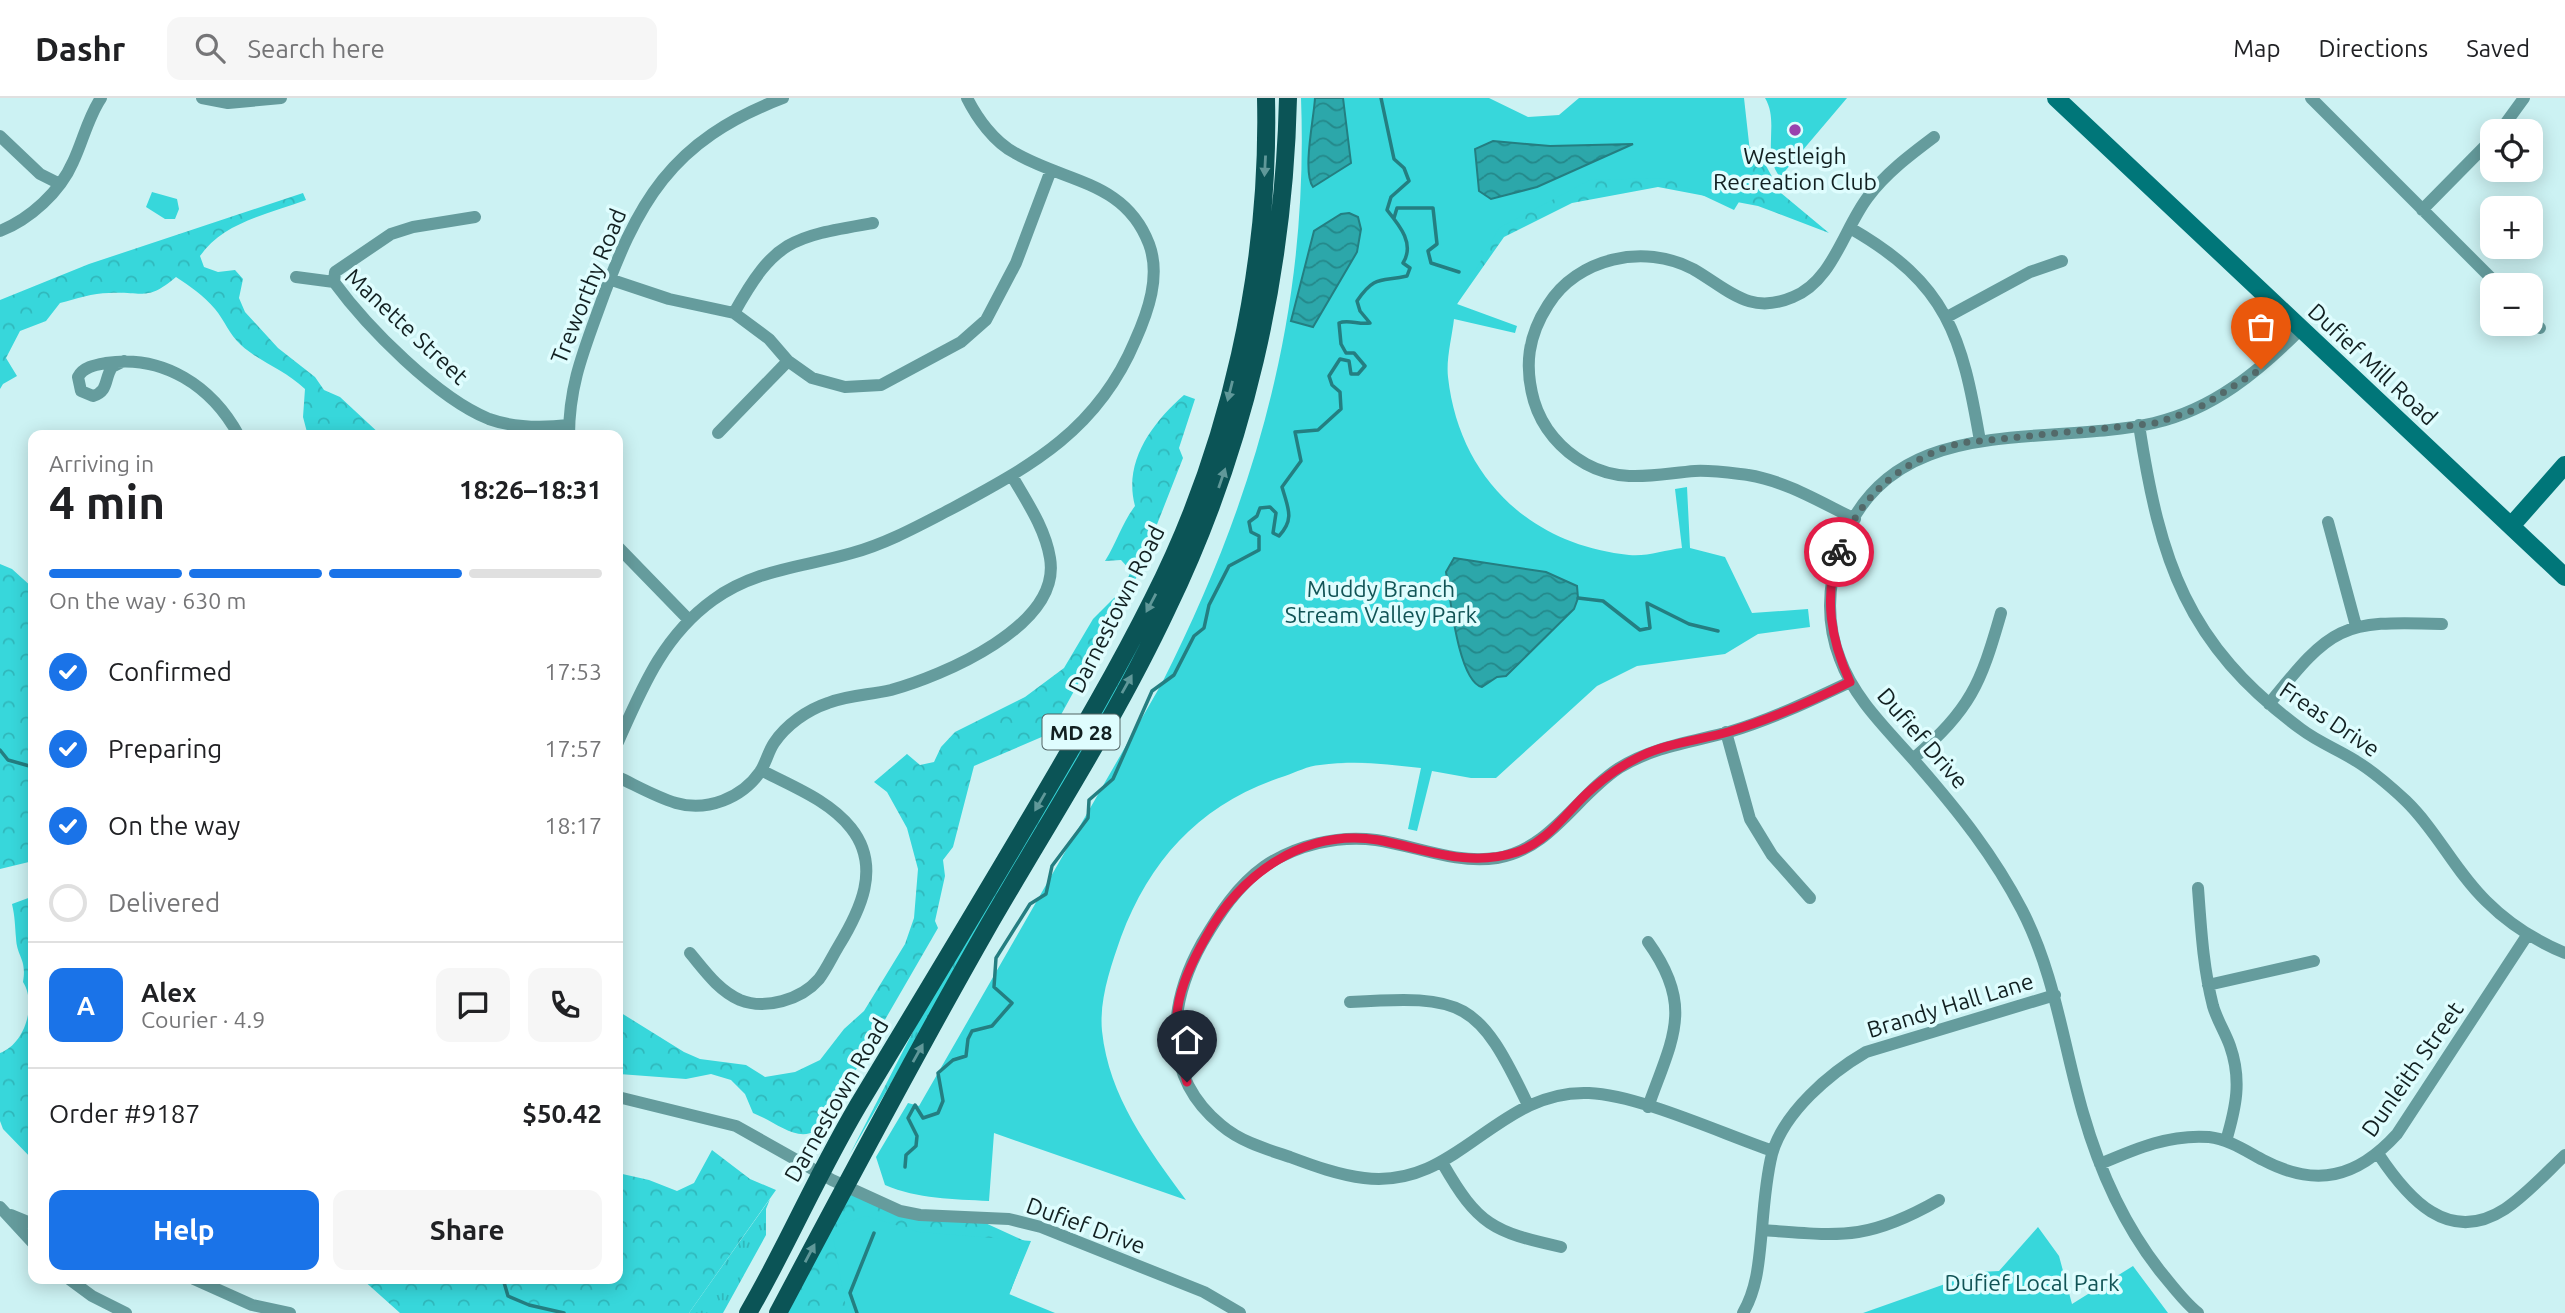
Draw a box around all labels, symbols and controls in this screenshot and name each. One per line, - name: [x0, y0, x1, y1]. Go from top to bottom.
- search box: [167, 17, 657, 80]
- icon: search: [191, 29, 229, 67]
- text: Dashr: [35, 30, 125, 67]
- text: Search here: [247, 34, 385, 63]
- text: Map: [2233, 35, 2280, 62]
- text: Directions: [2318, 35, 2428, 62]
- text: Saved: [2466, 35, 2530, 62]
- map controls: [2480, 119, 2543, 336]
- button: locate: [2480, 119, 2543, 182]
- marker: Westleigh Recreation Club: [1787, 122, 1803, 138]
- place label: Westleigh Recreation Club: [1713, 143, 1877, 194]
- one-way arrow: [1260, 155, 1271, 177]
- button: +: [2480, 196, 2543, 259]
- street label: Treworthy Road: [546, 205, 630, 367]
- street label: Manette Street: [341, 263, 473, 389]
- button: −: [2480, 273, 2543, 336]
- pin: [2231, 297, 2291, 369]
- street label: Dufief Mill Road: [2304, 298, 2442, 430]
- icon: bag: [2242, 308, 2280, 346]
- one-way arrow: [1224, 380, 1235, 402]
- text: Arriving in: [49, 451, 154, 476]
- one-way arrow: [1217, 467, 1228, 488]
- text: 18:26–18:31: [459, 475, 602, 504]
- text: 4 min: [49, 476, 165, 528]
- courier: [1804, 517, 1874, 587]
- street label: Darnestown Road: [1063, 521, 1169, 697]
- icon: bike: [1820, 533, 1858, 571]
- park label: Muddy Branch Stream Valley Park: [1285, 576, 1478, 627]
- text: On the way · 630 m: [49, 588, 246, 613]
- one-way arrow: [1145, 594, 1157, 614]
- icon: check: [49, 653, 87, 691]
- text: Confirmed: [108, 657, 232, 686]
- text: 17:53: [544, 659, 602, 684]
- one-way arrow: [1121, 674, 1133, 694]
- street label: Freas Drive: [2276, 677, 2384, 761]
- street label: Dufief Drive: [1873, 683, 1973, 793]
- road number: MD 28: [1042, 714, 1120, 750]
- icon: check: [49, 730, 87, 768]
- text: Preparing: [108, 734, 222, 763]
- text: 17:57: [544, 736, 602, 761]
- one-way arrow: [1034, 792, 1046, 812]
- icon: check: [49, 807, 87, 845]
- text: On the way: [108, 811, 240, 840]
- text: 18:17: [544, 813, 602, 838]
- text: Delivered: [108, 888, 220, 917]
- button: chat: [436, 968, 510, 1042]
- button: phone: [528, 968, 602, 1042]
- street label: Brandy Hall Lane: [1864, 968, 2036, 1042]
- text: Alex: [141, 978, 196, 1007]
- text: A: [77, 991, 95, 1020]
- street label: Dunleith Street: [2356, 997, 2468, 1141]
- text: Courier · 4.9: [141, 1007, 265, 1032]
- pin: [1157, 1010, 1217, 1082]
- street label: Darnestown Road: [779, 1014, 893, 1186]
- icon: home: [1168, 1021, 1206, 1059]
- one-way arrow: [912, 1042, 924, 1062]
- text: Order #9187: [49, 1099, 200, 1128]
- text: $50.42: [522, 1099, 602, 1128]
- button: Help: [49, 1190, 319, 1270]
- button: Share: [333, 1190, 602, 1270]
- street label: Dufief Drive: [1023, 1192, 1149, 1258]
- one-way arrow: [805, 1243, 816, 1263]
- park label: Dufief Local Park: [1944, 1270, 2120, 1295]

